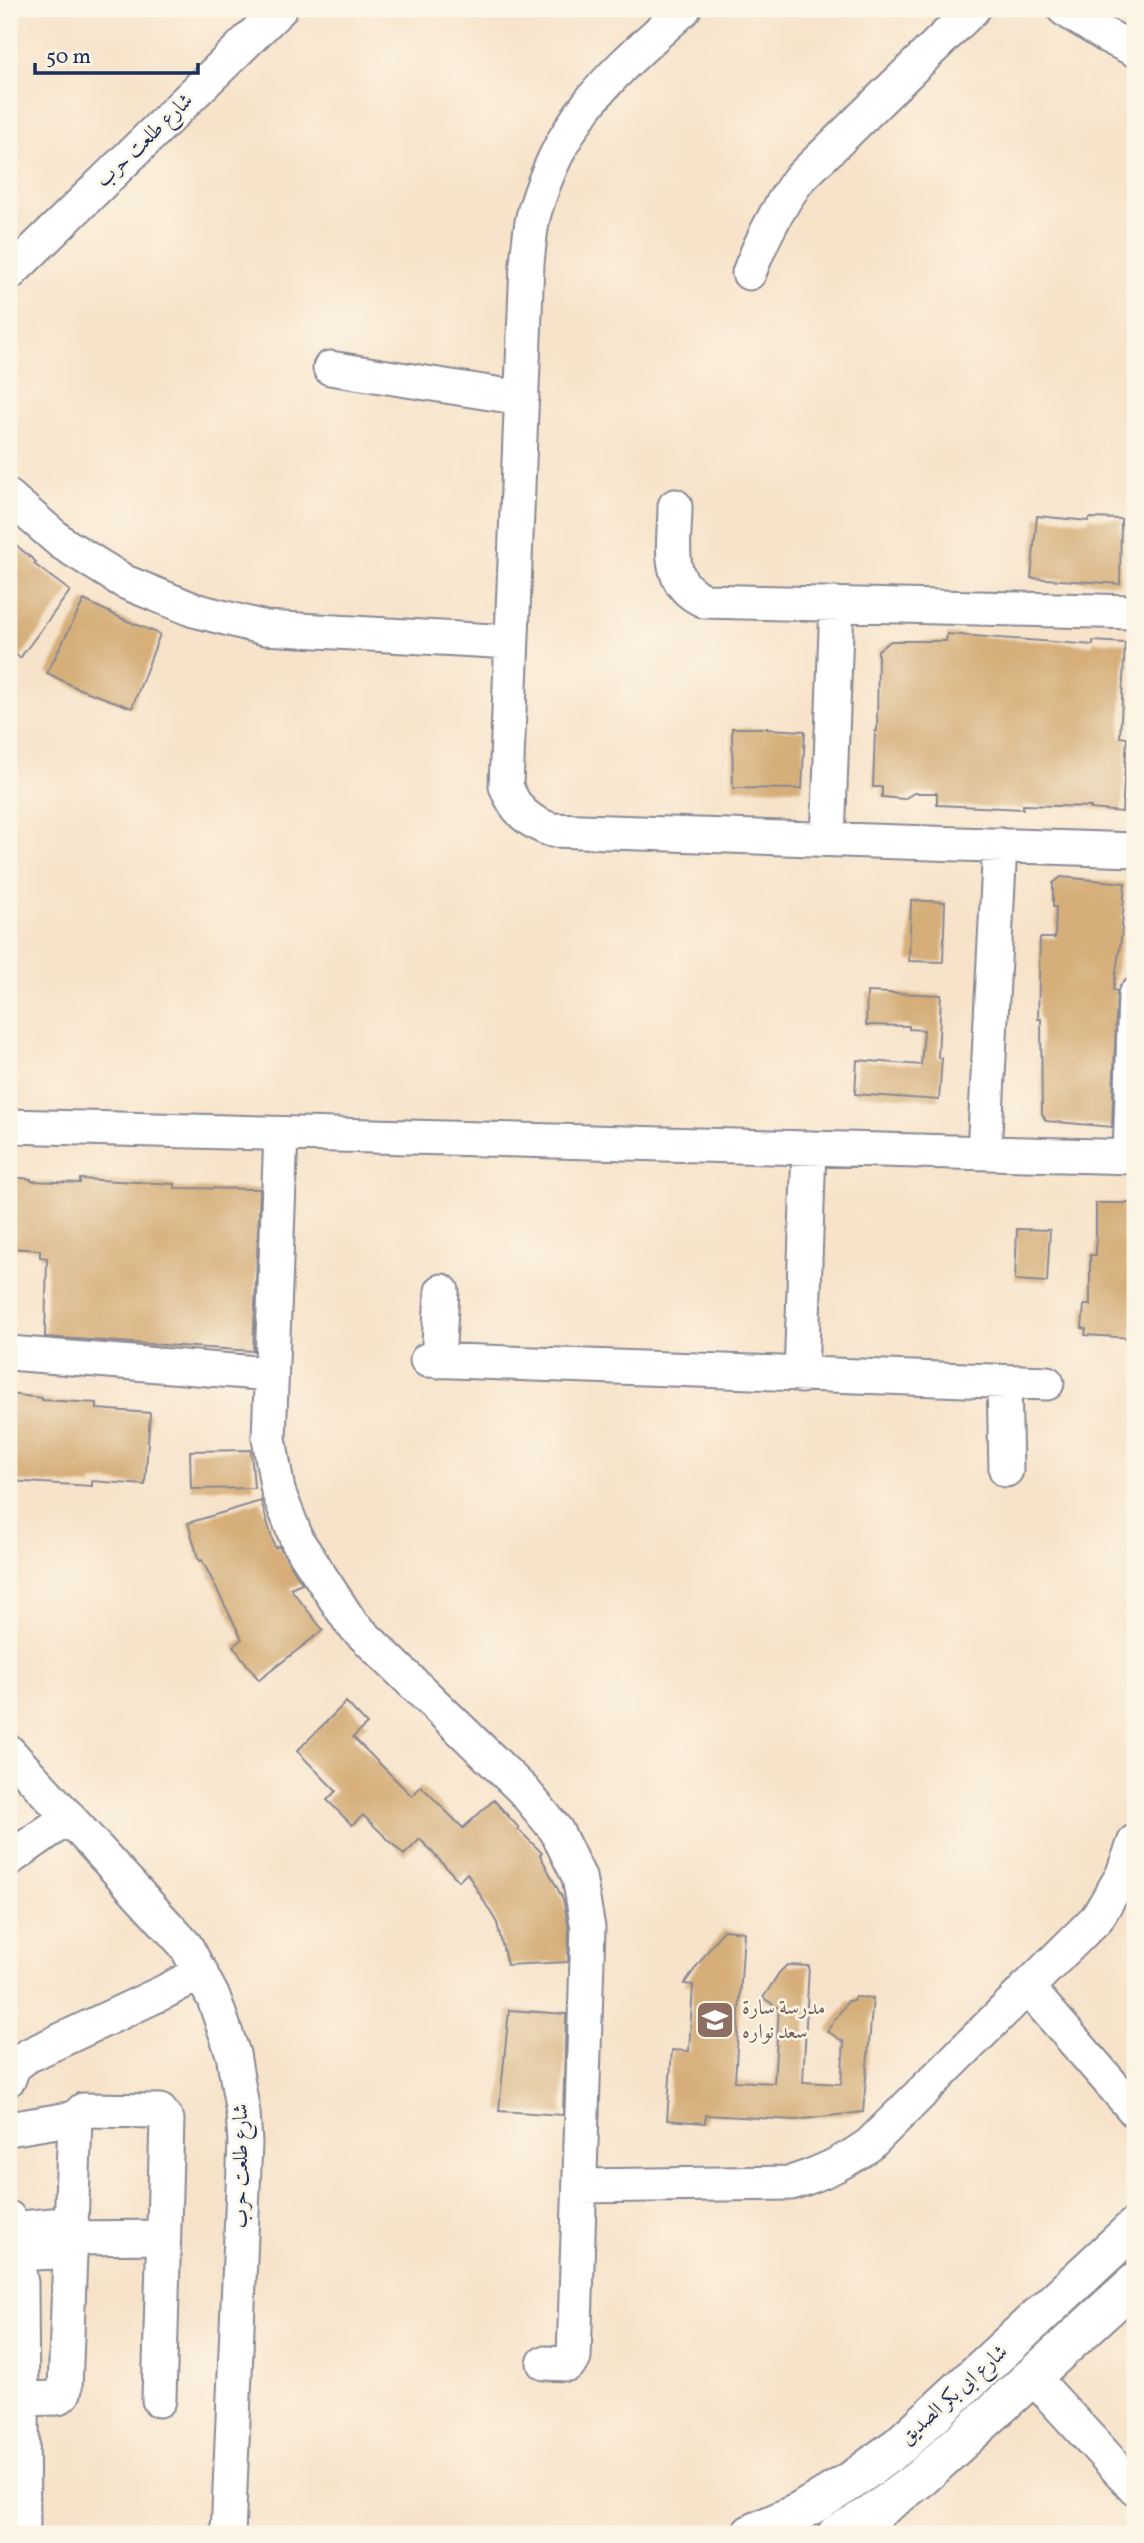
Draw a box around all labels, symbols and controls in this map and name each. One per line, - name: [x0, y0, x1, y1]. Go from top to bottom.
- scale bar: [35, 32, 198, 76]
- text: 50 m: [46, 43, 91, 72]
- street label: شارع طلعت حرب: [90, 87, 201, 196]
- place label: مدرسة سارة سعد نواره: [742, 1994, 825, 2047]
- school or university icon: مدرسة سارة سعد نواره: [694, 1999, 736, 2041]
- street label: شارع طلعت حرب: [227, 2103, 258, 2229]
- street label: شارع ابى بكر الصديق: [893, 2338, 1016, 2453]

